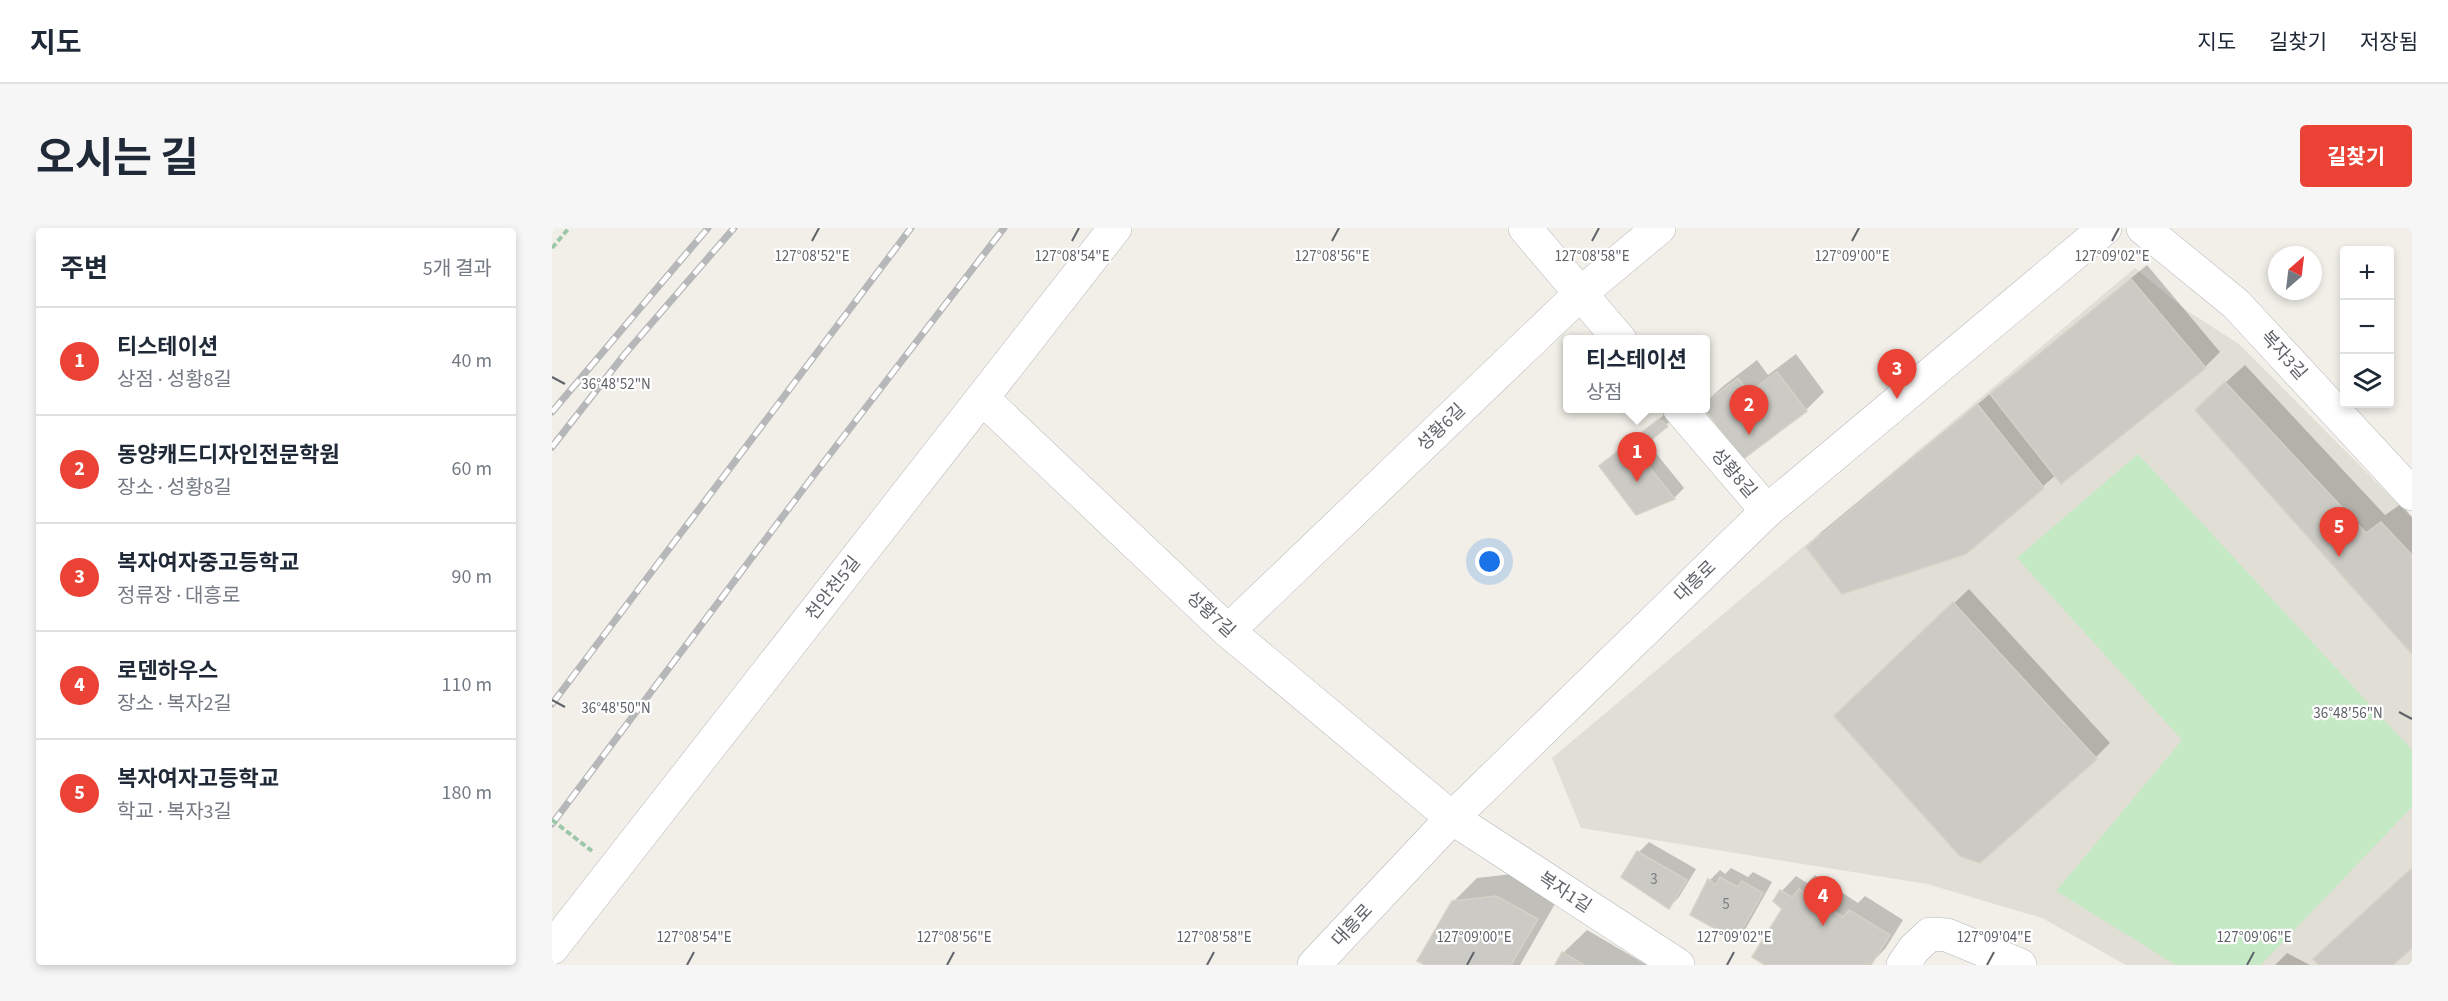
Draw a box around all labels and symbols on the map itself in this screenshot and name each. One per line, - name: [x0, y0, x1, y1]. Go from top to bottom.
- text: 127°08'52"E: [774, 246, 850, 267]
- text: 127°08'54"E: [1034, 246, 1110, 267]
- text: 127°08'56"E: [1294, 246, 1370, 267]
- text: 127°08'58"E: [1554, 246, 1630, 267]
- text: 127°09'00"E: [1814, 246, 1890, 267]
- text: 127°09'02"E: [2074, 246, 2150, 267]
- north arrow: [2268, 246, 2322, 300]
- street label: 복자3길: [2255, 325, 2313, 385]
- pin: 3: [1878, 350, 1916, 399]
- text: 36°48'52"N: [581, 374, 651, 395]
- pin: 2: [1730, 386, 1768, 435]
- street label: 성황6길: [1412, 398, 1471, 457]
- pin: 1: [1618, 432, 1656, 482]
- street label: 성황8길: [1705, 443, 1762, 504]
- pin: 5: [2320, 508, 2358, 557]
- your location: [1475, 547, 1504, 576]
- street label: 천안천5길: [800, 551, 866, 626]
- street label: 대흥로: [1669, 555, 1722, 608]
- street label: 성황7길: [1181, 585, 1241, 644]
- text: 36°48'50"N: [581, 698, 651, 719]
- text: 36°48'56"N: [2313, 703, 2383, 724]
- street label: 복자1길: [1533, 866, 1596, 919]
- house number: 3: [1650, 869, 1658, 890]
- pin: 4: [1804, 876, 1842, 926]
- house number: 5: [1722, 894, 1730, 915]
- street label: 대흥로: [1326, 899, 1378, 952]
- text: 127°08'54"E: [656, 927, 732, 948]
- text: 127°08'56"E: [916, 927, 992, 948]
- text: 127°08'58"E: [1176, 927, 1252, 948]
- text: 127°09'00"E: [1436, 927, 1512, 948]
- text: 127°09'02"E: [1696, 927, 1772, 948]
- text: 127°09'04"E: [1956, 927, 2032, 948]
- text: 127°09'06"E: [2216, 927, 2292, 948]

